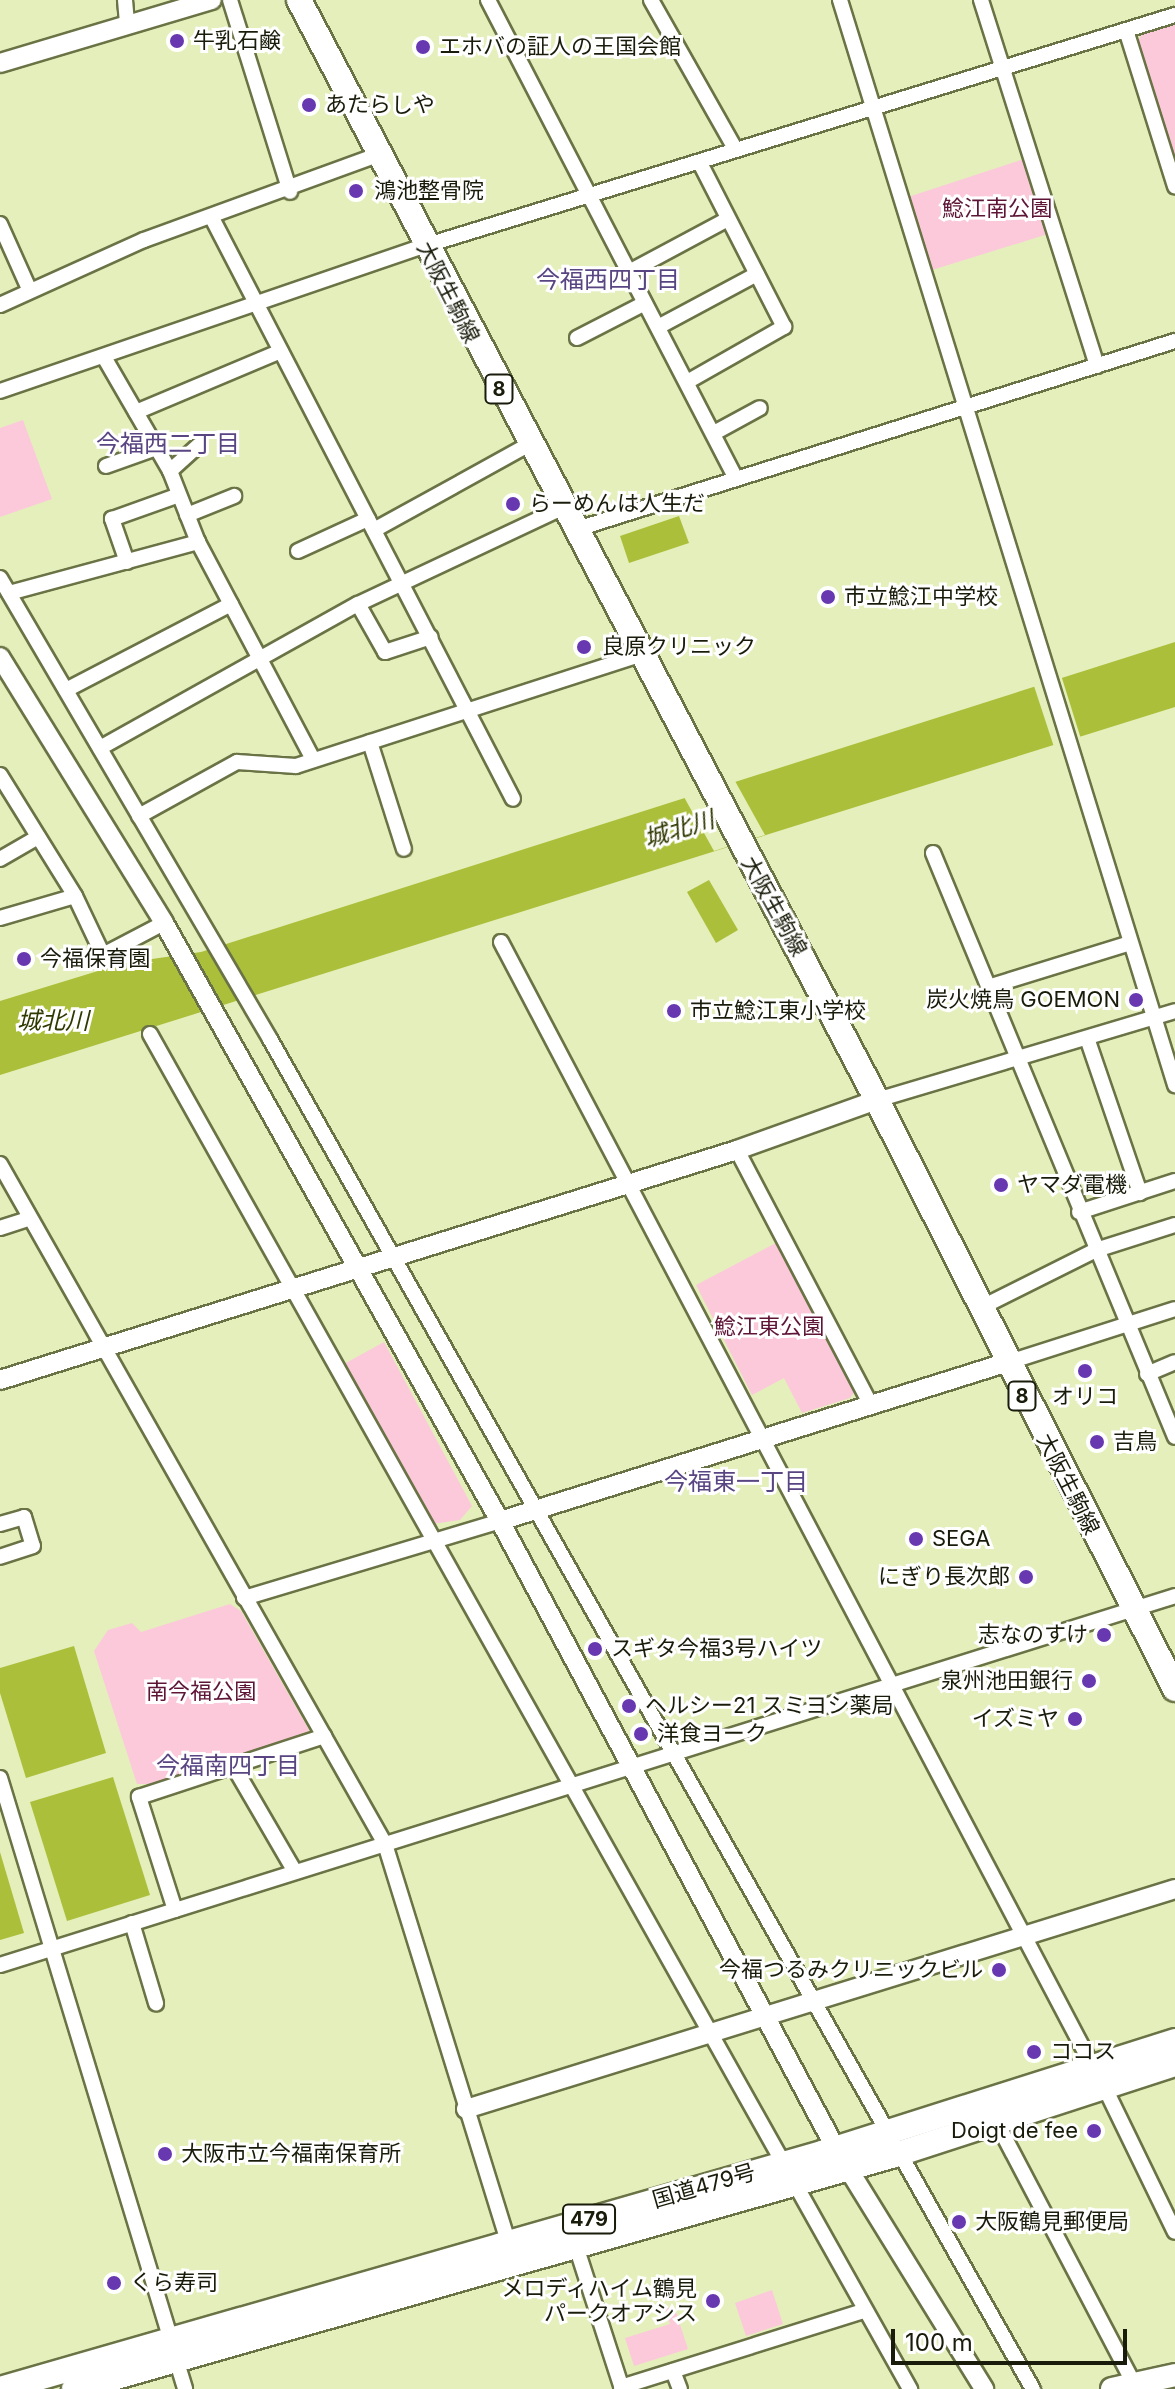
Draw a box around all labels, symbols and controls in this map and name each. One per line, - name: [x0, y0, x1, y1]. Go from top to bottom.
- place label: 牛乳石鹸: [193, 28, 281, 54]
- marker: 牛乳石鹸: [168, 32, 186, 50]
- place label: エホバの証人の王国会館: [439, 34, 681, 60]
- marker: エホバの証人の王国会館: [414, 38, 432, 56]
- place label: あたらしや: [325, 92, 435, 118]
- marker: あたらしや: [300, 96, 318, 114]
- place label: 鴻池整骨院: [374, 178, 484, 204]
- marker: 鴻池整骨院: [345, 180, 367, 202]
- park label: 鯰江南公園: [942, 196, 1052, 222]
- street label: 大阪生駒線: [411, 237, 485, 347]
- district label: 今福西四丁目: [536, 266, 680, 294]
- road number: 8: [483, 373, 515, 405]
- district label: 今福西二丁目: [96, 430, 240, 458]
- place label: らーめんは人生だ: [529, 491, 705, 517]
- marker: らーめんは人生だ: [504, 495, 522, 513]
- place label: 市立鯰江中学校: [844, 584, 998, 610]
- marker: 市立鯰江中学校: [819, 588, 837, 606]
- place label: 良原クリニック: [602, 634, 756, 660]
- marker: 良原クリニック: [573, 636, 595, 658]
- water label: 城北川: [640, 805, 718, 853]
- street label: 大阪生駒線: [736, 851, 812, 961]
- place label: 今福保育園: [40, 946, 150, 972]
- marker: 今福保育園: [15, 950, 33, 968]
- place label: 炭火焼鳥 GOEMON: [926, 987, 1120, 1013]
- marker: 炭火焼鳥 GOEMON: [1127, 991, 1145, 1009]
- place label: 市立鯰江東小学校: [690, 998, 866, 1024]
- marker: 市立鯰江東小学校: [665, 1002, 683, 1020]
- water label: 城北川: [17, 1007, 89, 1035]
- place label: ヤマダ電機: [1017, 1172, 1127, 1198]
- marker: ヤマダ電機: [992, 1176, 1010, 1194]
- park label: 鯰江東公園: [714, 1314, 824, 1340]
- marker: オリコ: [1076, 1362, 1094, 1380]
- road number: 8: [1006, 1380, 1038, 1412]
- place label: オリコ: [1052, 1384, 1118, 1410]
- street label: 大阪生駒線: [1031, 1429, 1105, 1539]
- place label: 吉鳥: [1113, 1429, 1157, 1455]
- marker: 吉鳥: [1088, 1433, 1106, 1451]
- district label: 今福東一丁目: [664, 1468, 808, 1496]
- place label: SEGA: [932, 1526, 990, 1552]
- marker: SEGA: [907, 1530, 925, 1548]
- place label: にぎり長次郎: [878, 1564, 1010, 1590]
- marker: にぎり長次郎: [1017, 1568, 1035, 1586]
- place label: 志なのすけ: [978, 1622, 1088, 1648]
- marker: 志なのすけ: [1095, 1626, 1113, 1644]
- place label: スギタ今福3号ハイツ: [611, 1636, 823, 1662]
- marker: スギタ今福3号ハイツ: [586, 1640, 604, 1658]
- place label: 泉州池田銀行: [941, 1668, 1073, 1694]
- marker: 泉州池田銀行: [1080, 1672, 1098, 1690]
- park label: 南今福公園: [146, 1679, 256, 1705]
- place label: ヘルシー21 スミヨシ薬局: [645, 1693, 894, 1719]
- marker: ヘルシー21 スミヨシ薬局: [620, 1697, 638, 1715]
- place label: イズミヤ: [971, 1706, 1059, 1732]
- marker: イズミヤ: [1066, 1710, 1084, 1728]
- place label: 洋食ヨーク: [657, 1721, 767, 1747]
- marker: 洋食ヨーク: [632, 1725, 650, 1743]
- district label: 今福南四丁目: [156, 1752, 300, 1780]
- place label: 今福つるみクリニックビル: [719, 1957, 983, 1983]
- marker: 今福つるみクリニックビル: [990, 1961, 1008, 1979]
- place label: ココス: [1050, 2039, 1116, 2065]
- marker: ココス: [1025, 2043, 1043, 2061]
- place label: Doigt de fee: [951, 2118, 1078, 2144]
- marker: Doigt de fee: [1085, 2122, 1103, 2140]
- place label: 大阪市立今福南保育所: [181, 2141, 401, 2167]
- marker: 大阪市立今福南保育所: [156, 2145, 174, 2163]
- street label: 国道479号: [649, 2159, 759, 2213]
- road number: 479: [561, 2203, 617, 2235]
- place label: 大阪鶴見郵便局: [975, 2209, 1129, 2235]
- marker: 大阪鶴見郵便局: [950, 2213, 968, 2231]
- place label: くら寿司: [130, 2270, 218, 2296]
- marker: くら寿司: [105, 2274, 123, 2292]
- place label: メロディハイム鶴見 パークオアシス: [499, 2275, 697, 2326]
- marker: メロディハイム鶴見 パークオアシス: [704, 2292, 722, 2310]
- scale bar: [895, 2313, 1131, 2363]
- text: 100 m: [905, 2328, 973, 2357]

